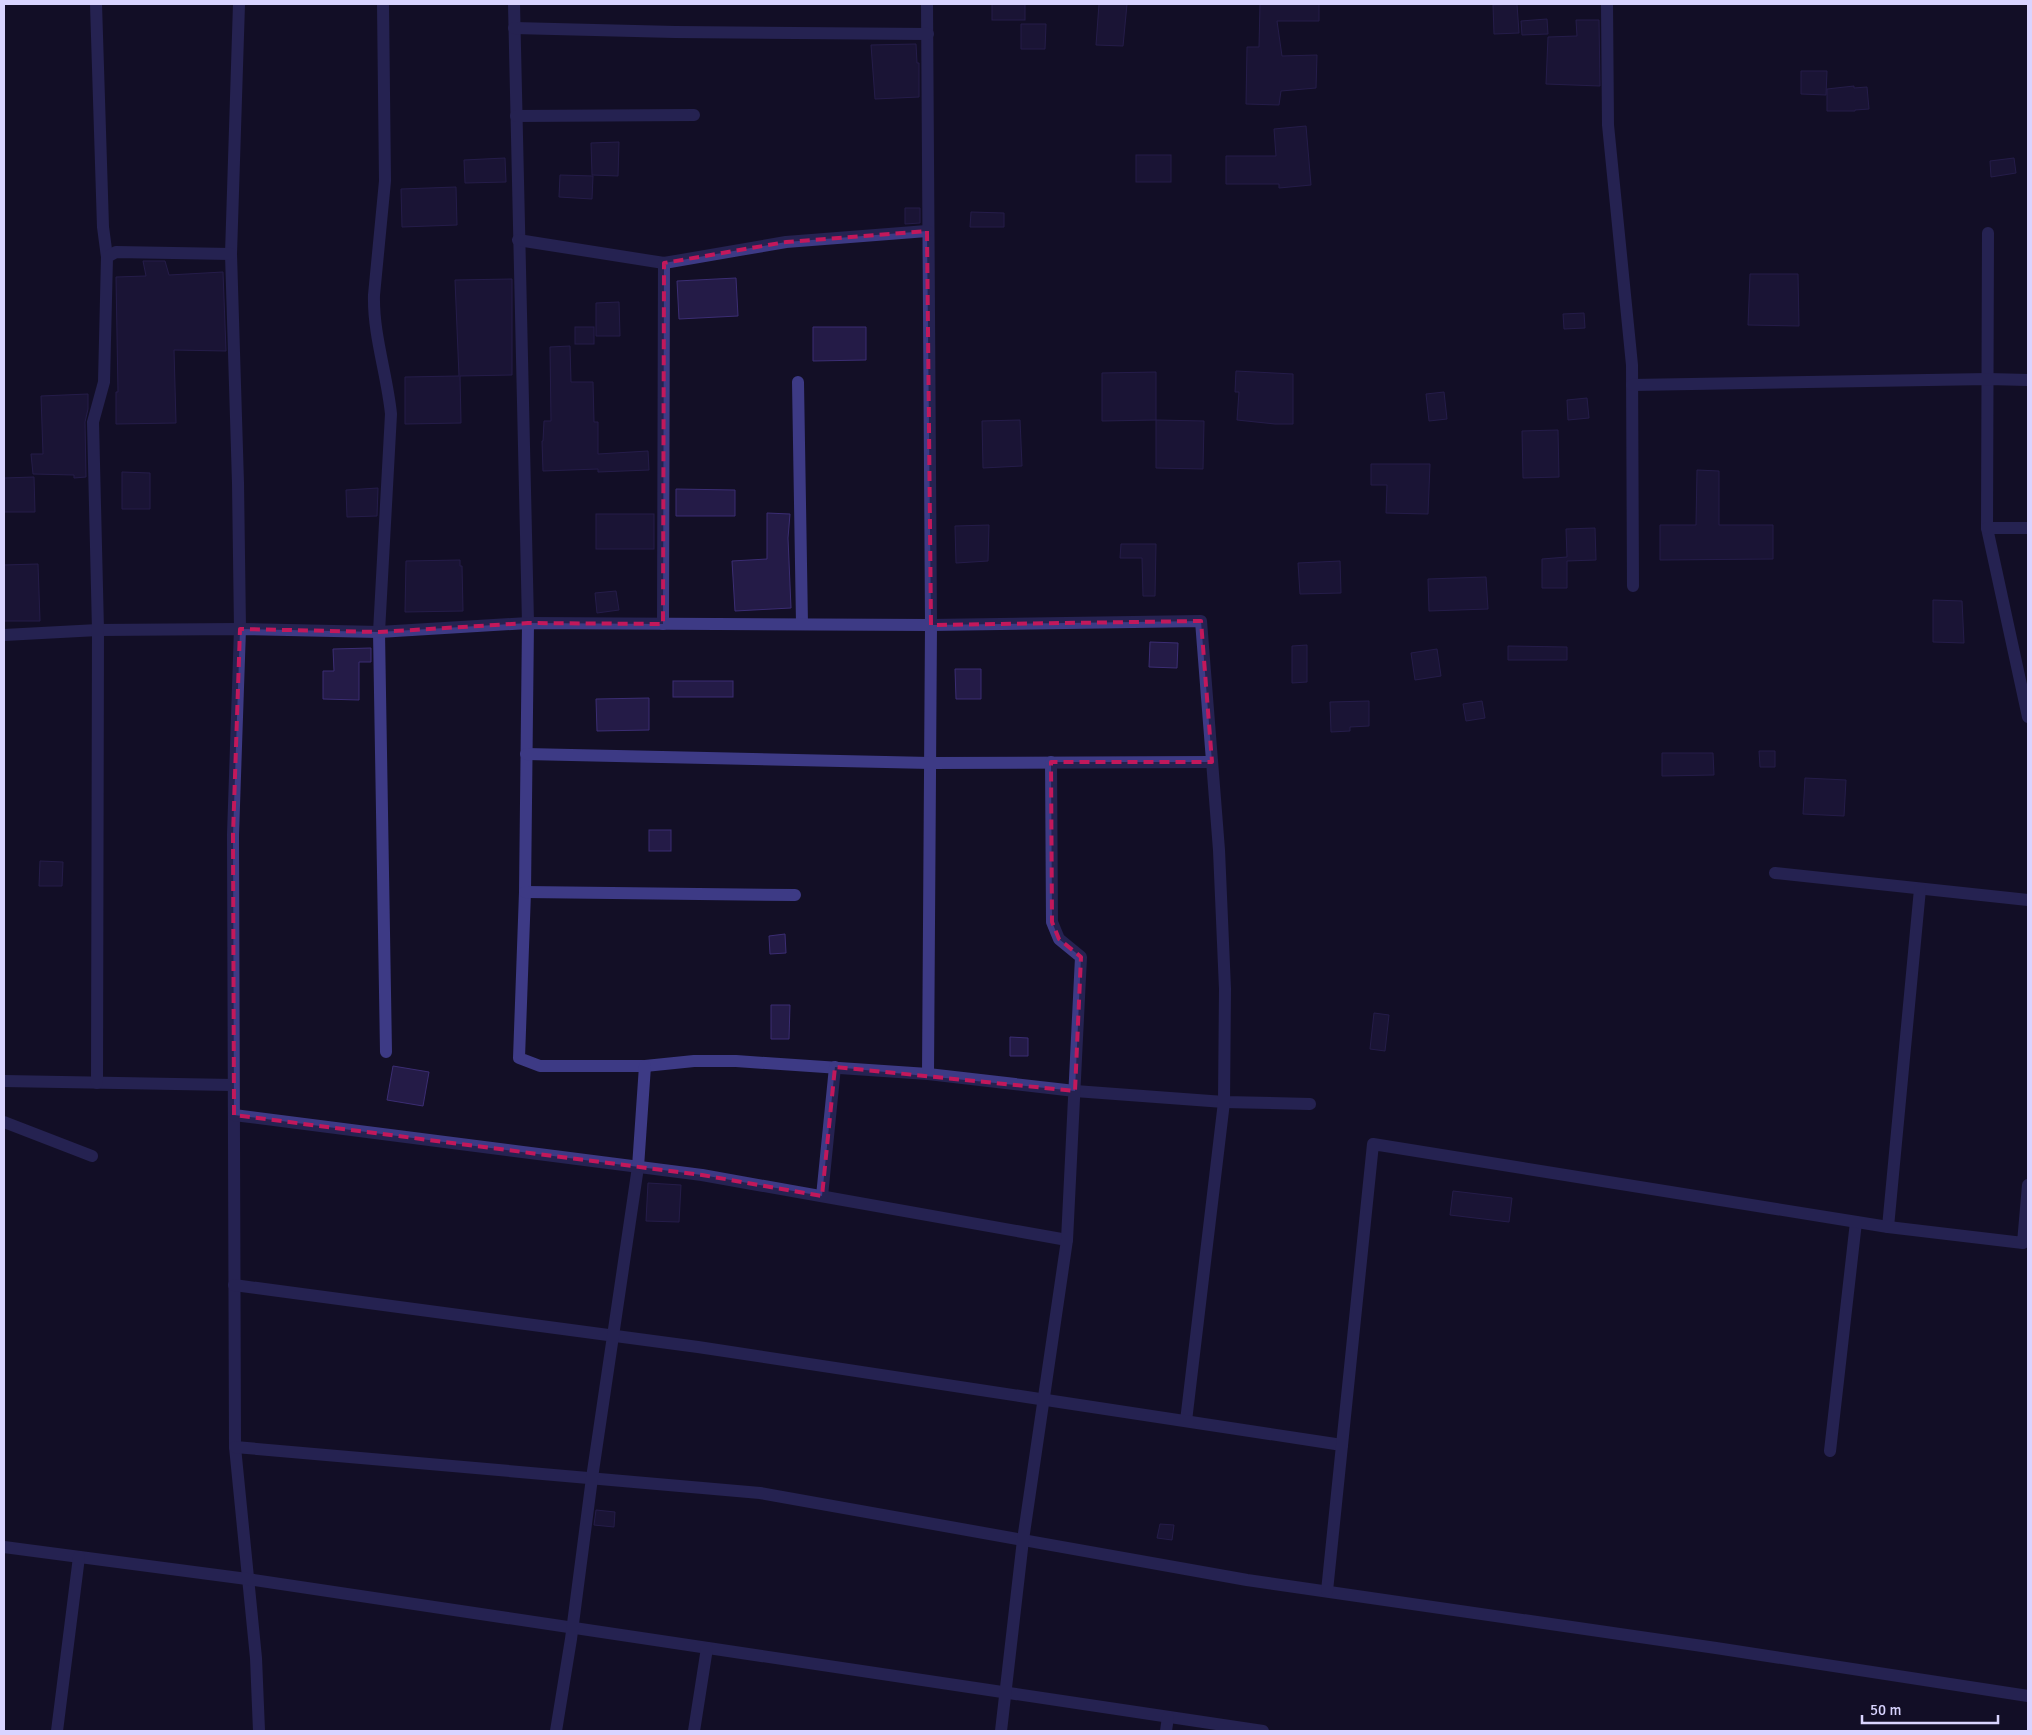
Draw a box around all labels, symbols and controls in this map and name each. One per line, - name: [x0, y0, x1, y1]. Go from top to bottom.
- scale bar: [1862, 1692, 1998, 1724]
- text: 50 m: [1870, 1701, 1901, 1719]

